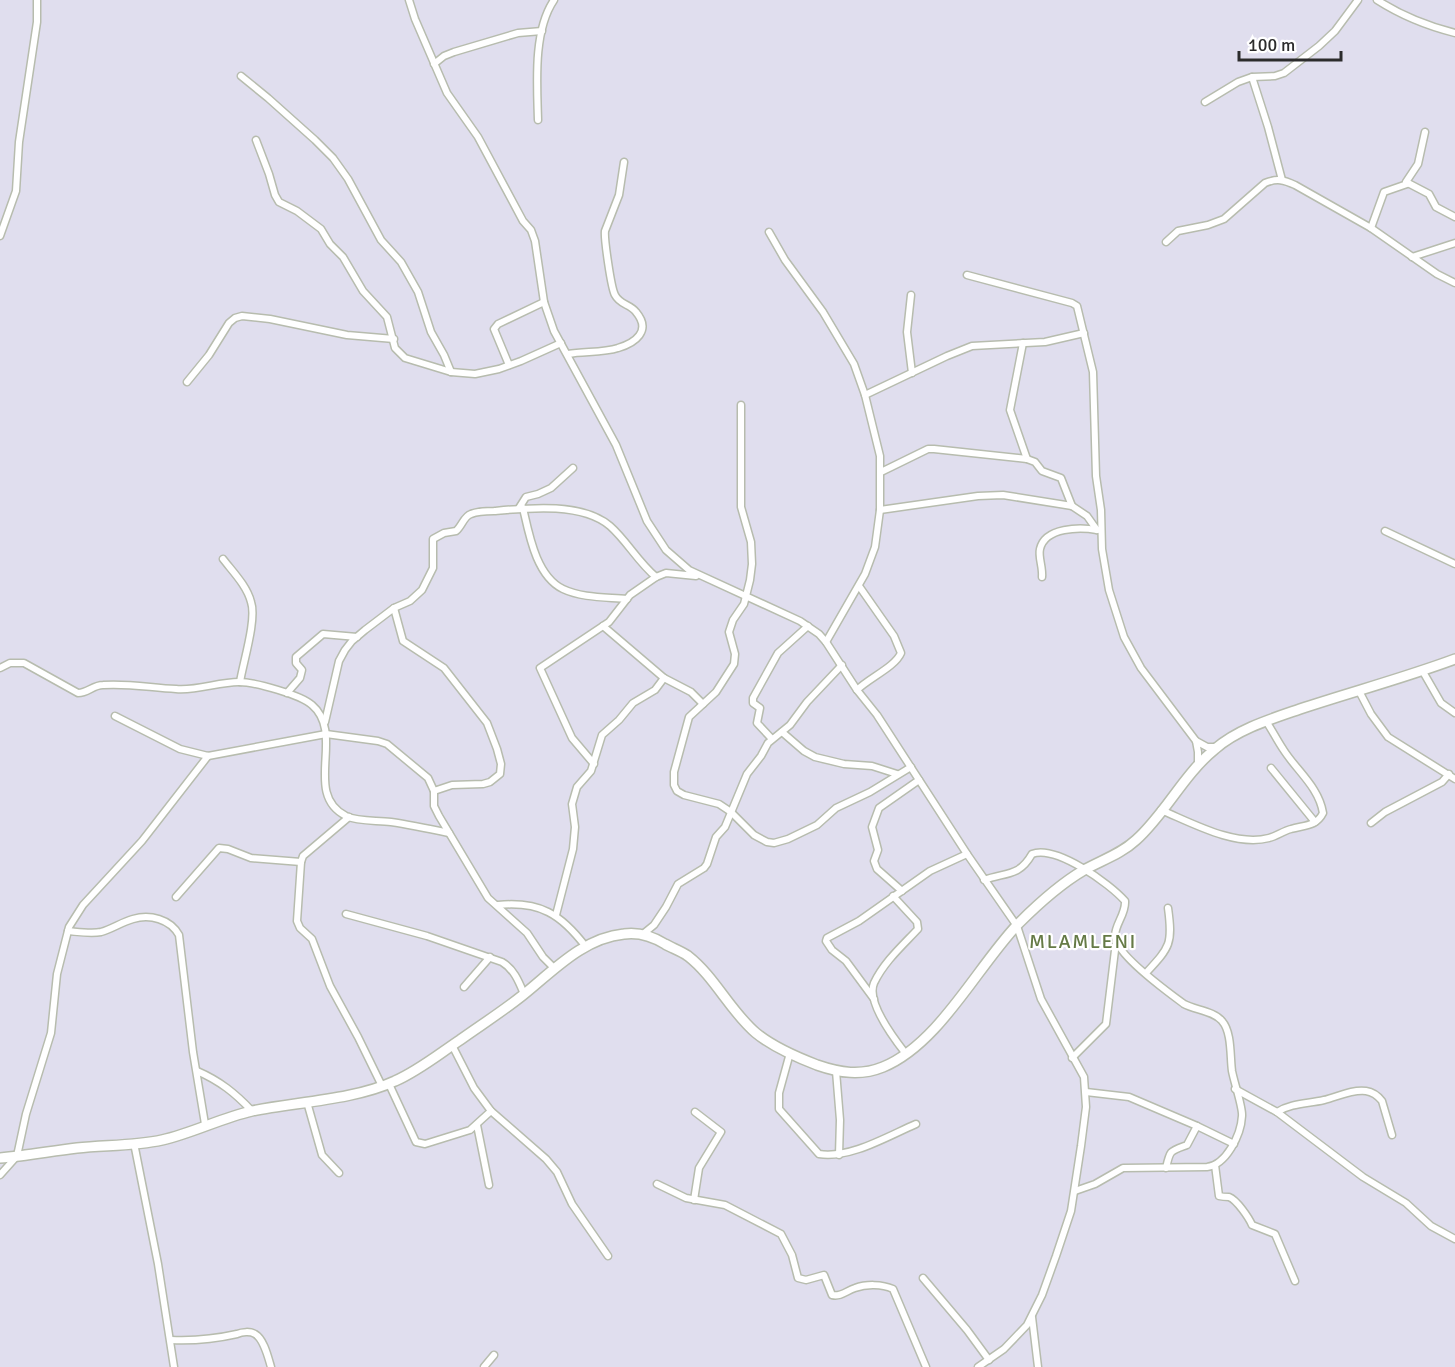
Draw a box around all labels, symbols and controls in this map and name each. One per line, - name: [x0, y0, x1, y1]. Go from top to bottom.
- scale bar: [1239, 24, 1341, 62]
- text: 100 m: [1248, 34, 1295, 56]
- district label: MLAMLENI: [1029, 929, 1137, 954]

